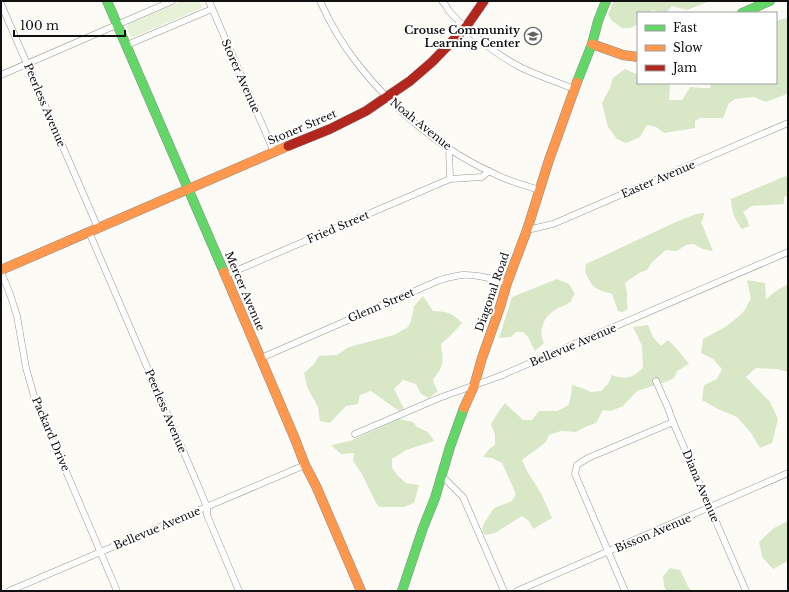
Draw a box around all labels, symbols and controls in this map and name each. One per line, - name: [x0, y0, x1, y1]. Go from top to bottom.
- scale bar: [14, 12, 125, 38]
- legend: [637, 12, 777, 84]
- text: 100 m: [20, 18, 59, 33]
- text: Fast: [673, 20, 698, 35]
- place label: Crouse Community Learning Center: [404, 23, 521, 50]
- school or university icon: Crouse Community Learning Center: [523, 26, 543, 46]
- street label: Storer Avenue: [218, 37, 264, 115]
- text: Slow: [673, 40, 703, 55]
- text: Jam: [671, 60, 697, 75]
- street label: Peerless Avenue: [21, 61, 69, 149]
- street label: Noah Avenue: [387, 95, 455, 153]
- street label: Stoner Street: [265, 106, 339, 148]
- street label: Easter Avenue: [619, 157, 697, 201]
- street label: Fried Street: [305, 207, 372, 246]
- street label: Mercer Avenue: [222, 249, 268, 333]
- street label: Diagonal Road: [472, 250, 512, 334]
- street label: Glenn Street: [346, 284, 417, 325]
- street label: Bellevue Avenue: [527, 320, 619, 370]
- street label: Peerless Avenue: [142, 367, 190, 455]
- street label: Packard Drive: [29, 395, 73, 473]
- street label: Diana Avenue: [679, 447, 723, 525]
- street label: Bellevue Avenue: [111, 503, 203, 553]
- street label: Bisson Avenue: [613, 511, 693, 555]

